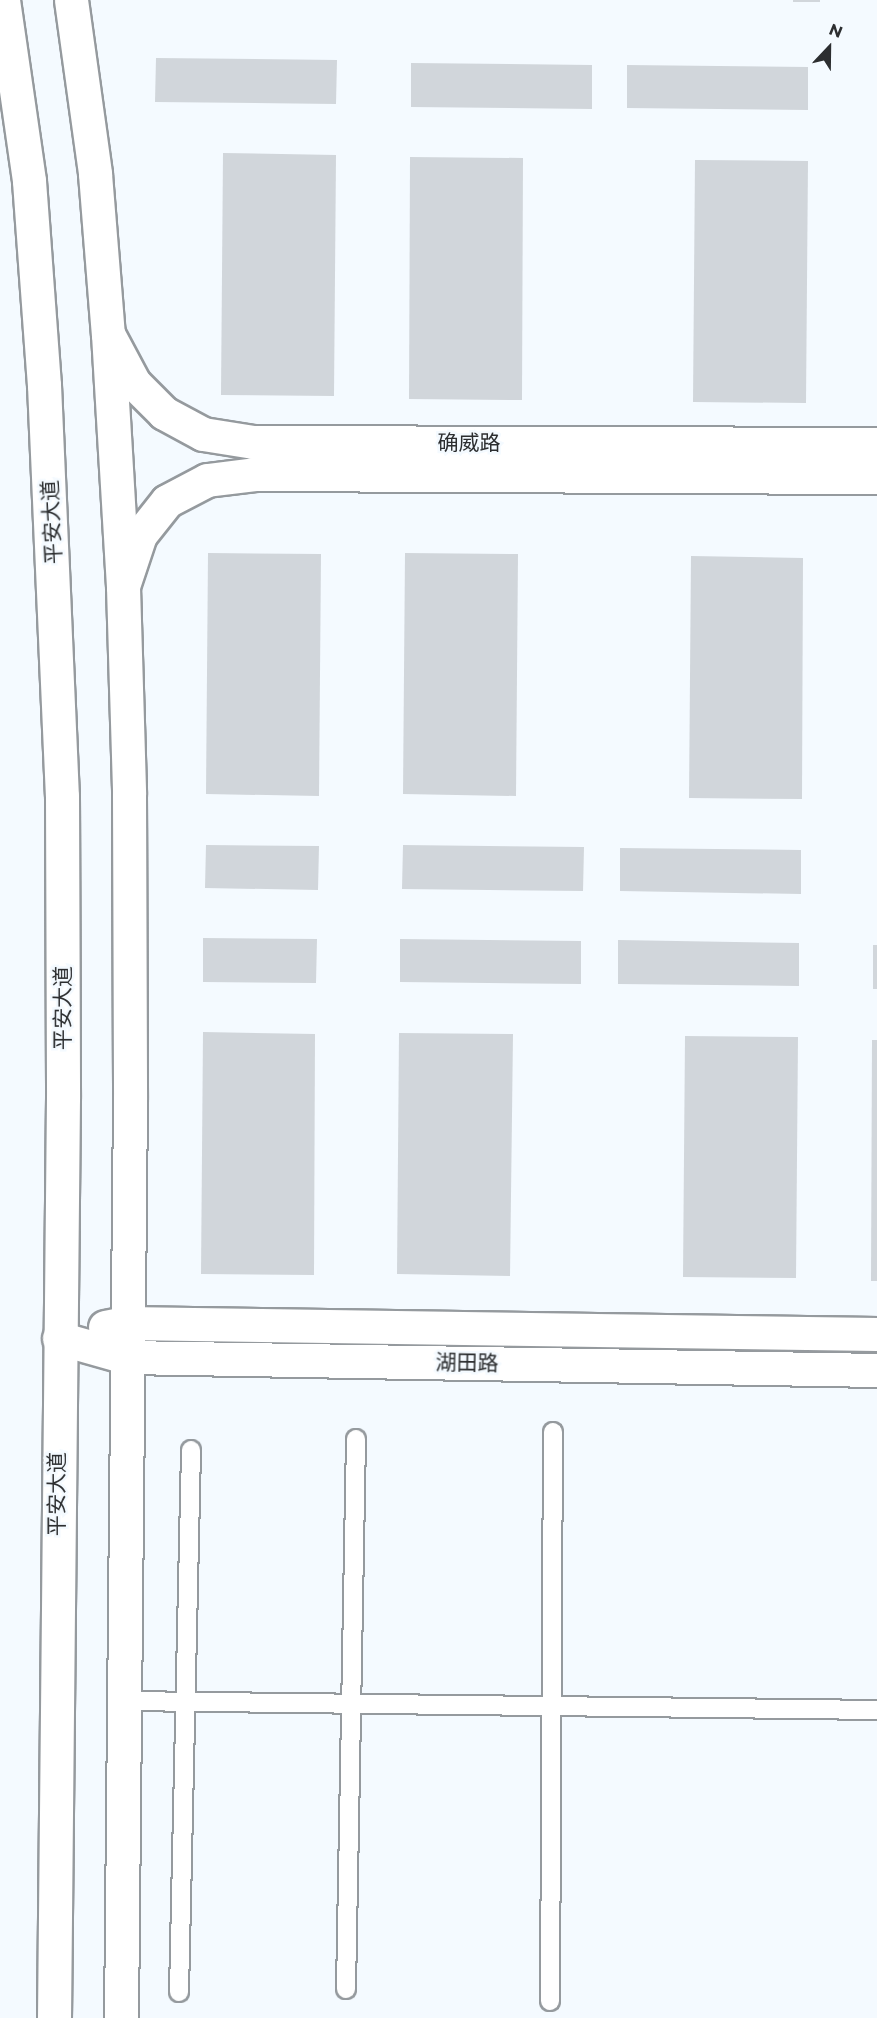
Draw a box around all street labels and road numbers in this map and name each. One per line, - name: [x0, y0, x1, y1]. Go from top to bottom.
- street label: 确威路: [438, 430, 500, 456]
- street label: 平安大道: [37, 479, 67, 565]
- street label: 平安大道: [50, 966, 76, 1050]
- street label: 湖田路: [435, 1350, 499, 1376]
- street label: 平安大道: [44, 1452, 70, 1536]

